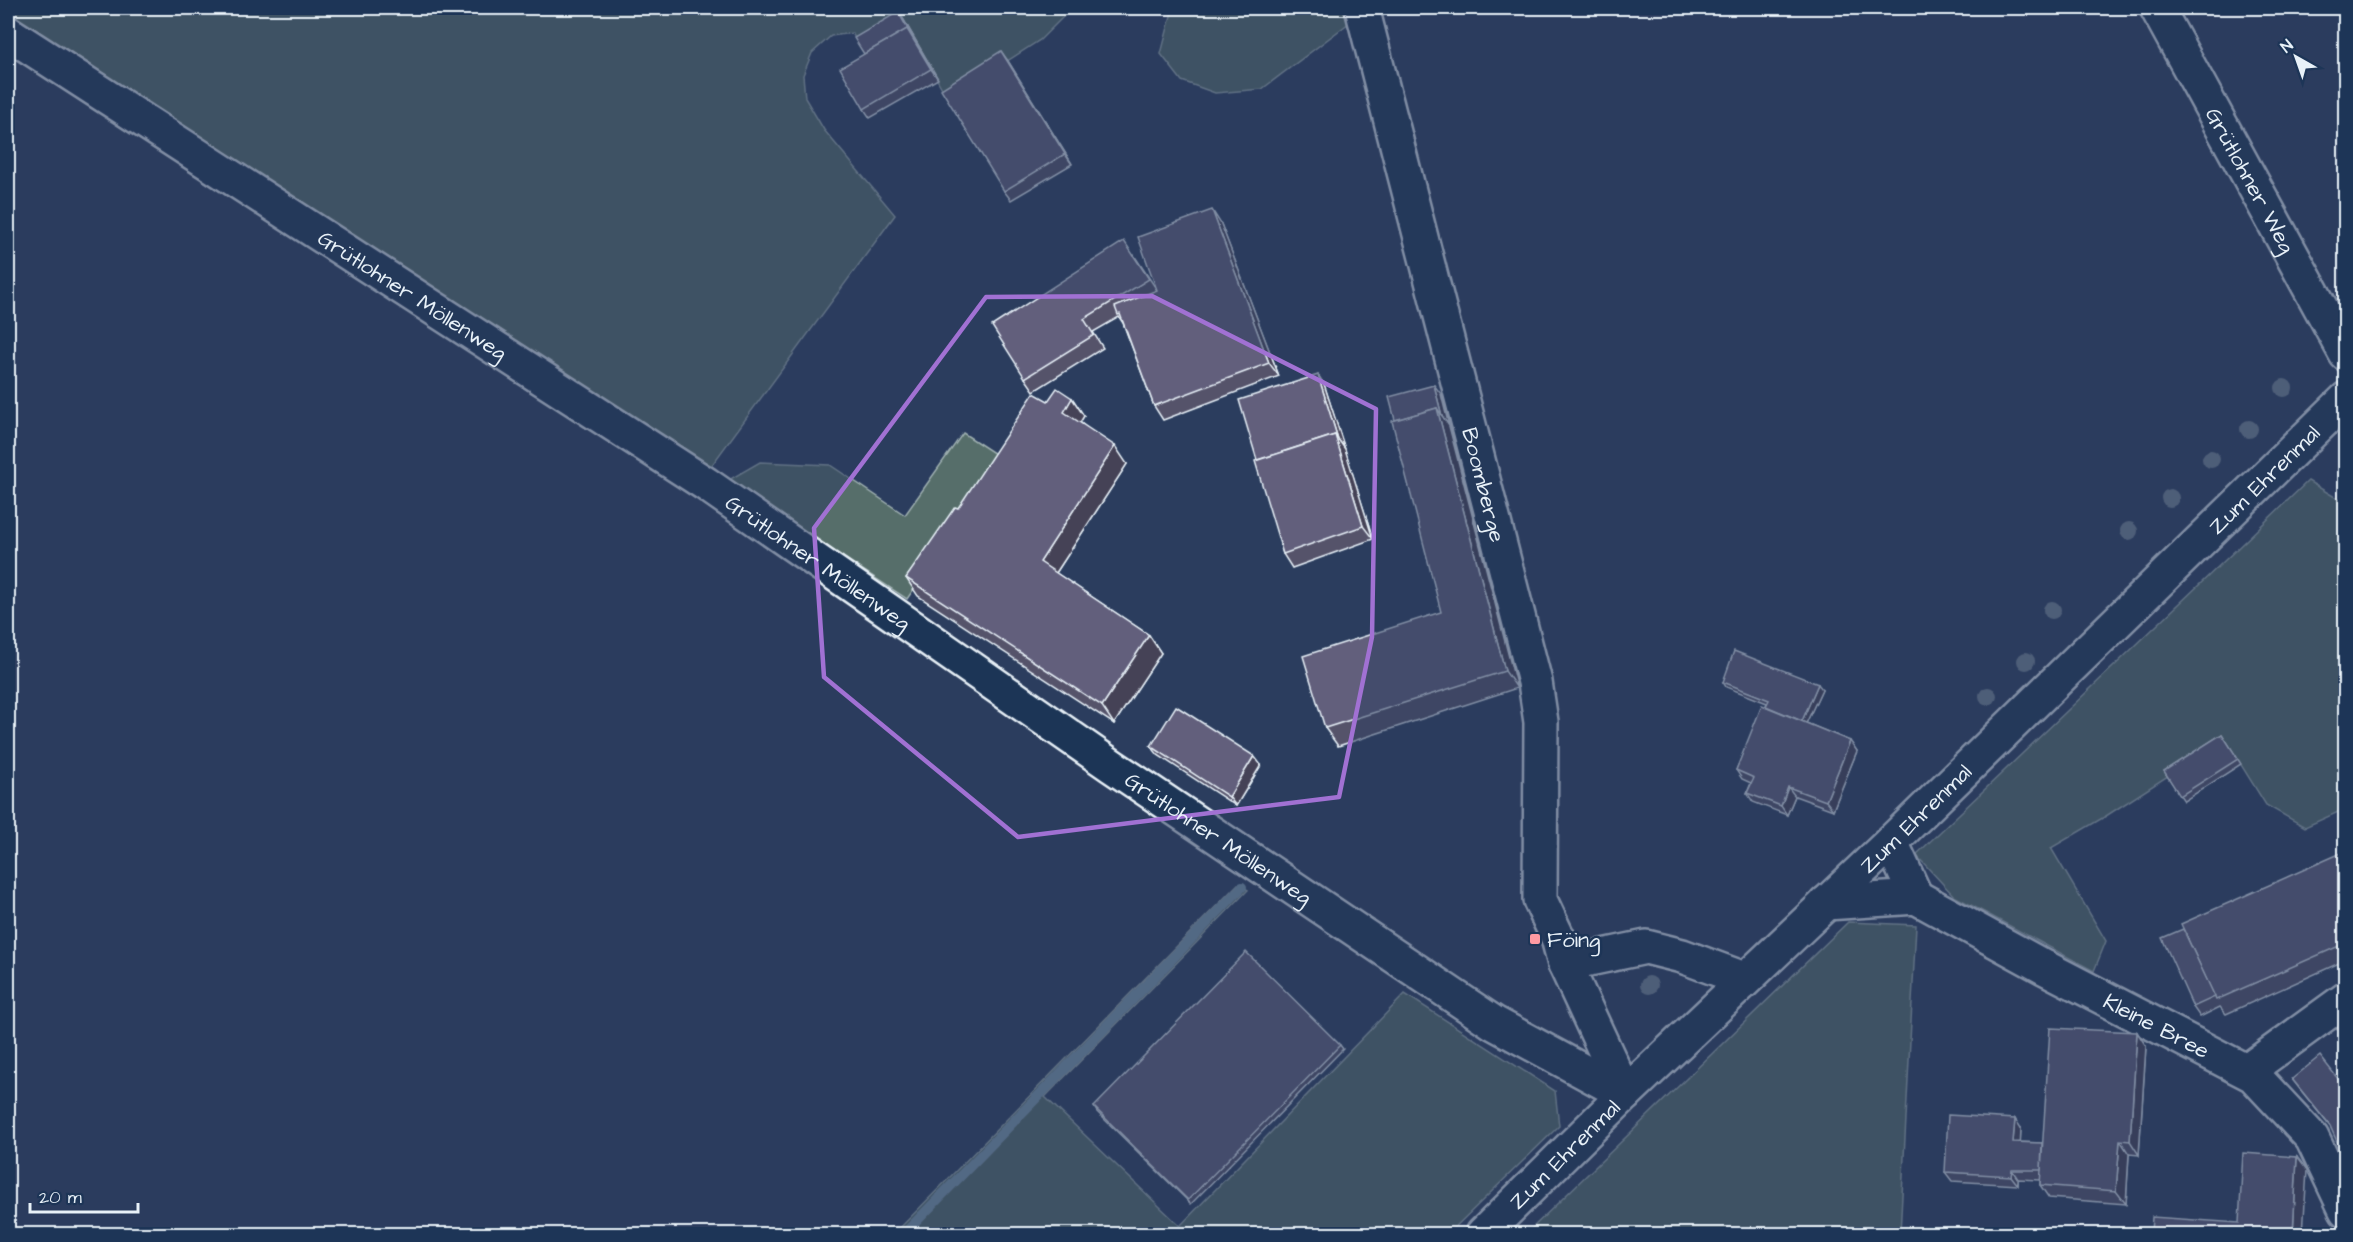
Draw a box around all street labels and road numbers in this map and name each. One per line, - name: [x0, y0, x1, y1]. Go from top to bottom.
- street label: Grütlohner Weg: [2197, 102, 2302, 260]
- street label: Grütlohner Möllenweg: [311, 223, 513, 369]
- street label: Zum Ehrenmal: [2202, 418, 2328, 542]
- street label: Boomberge: [1453, 424, 1512, 546]
- street label: Grütlohner Möllenweg: [719, 488, 917, 640]
- street label: Zum Ehrenmal: [1853, 757, 1979, 881]
- street label: Grütlohner Möllenweg: [1118, 765, 1318, 914]
- street label: Kleine Bree: [2098, 986, 2214, 1067]
- street label: Zum Ehrenmal: [1503, 1093, 1628, 1217]

